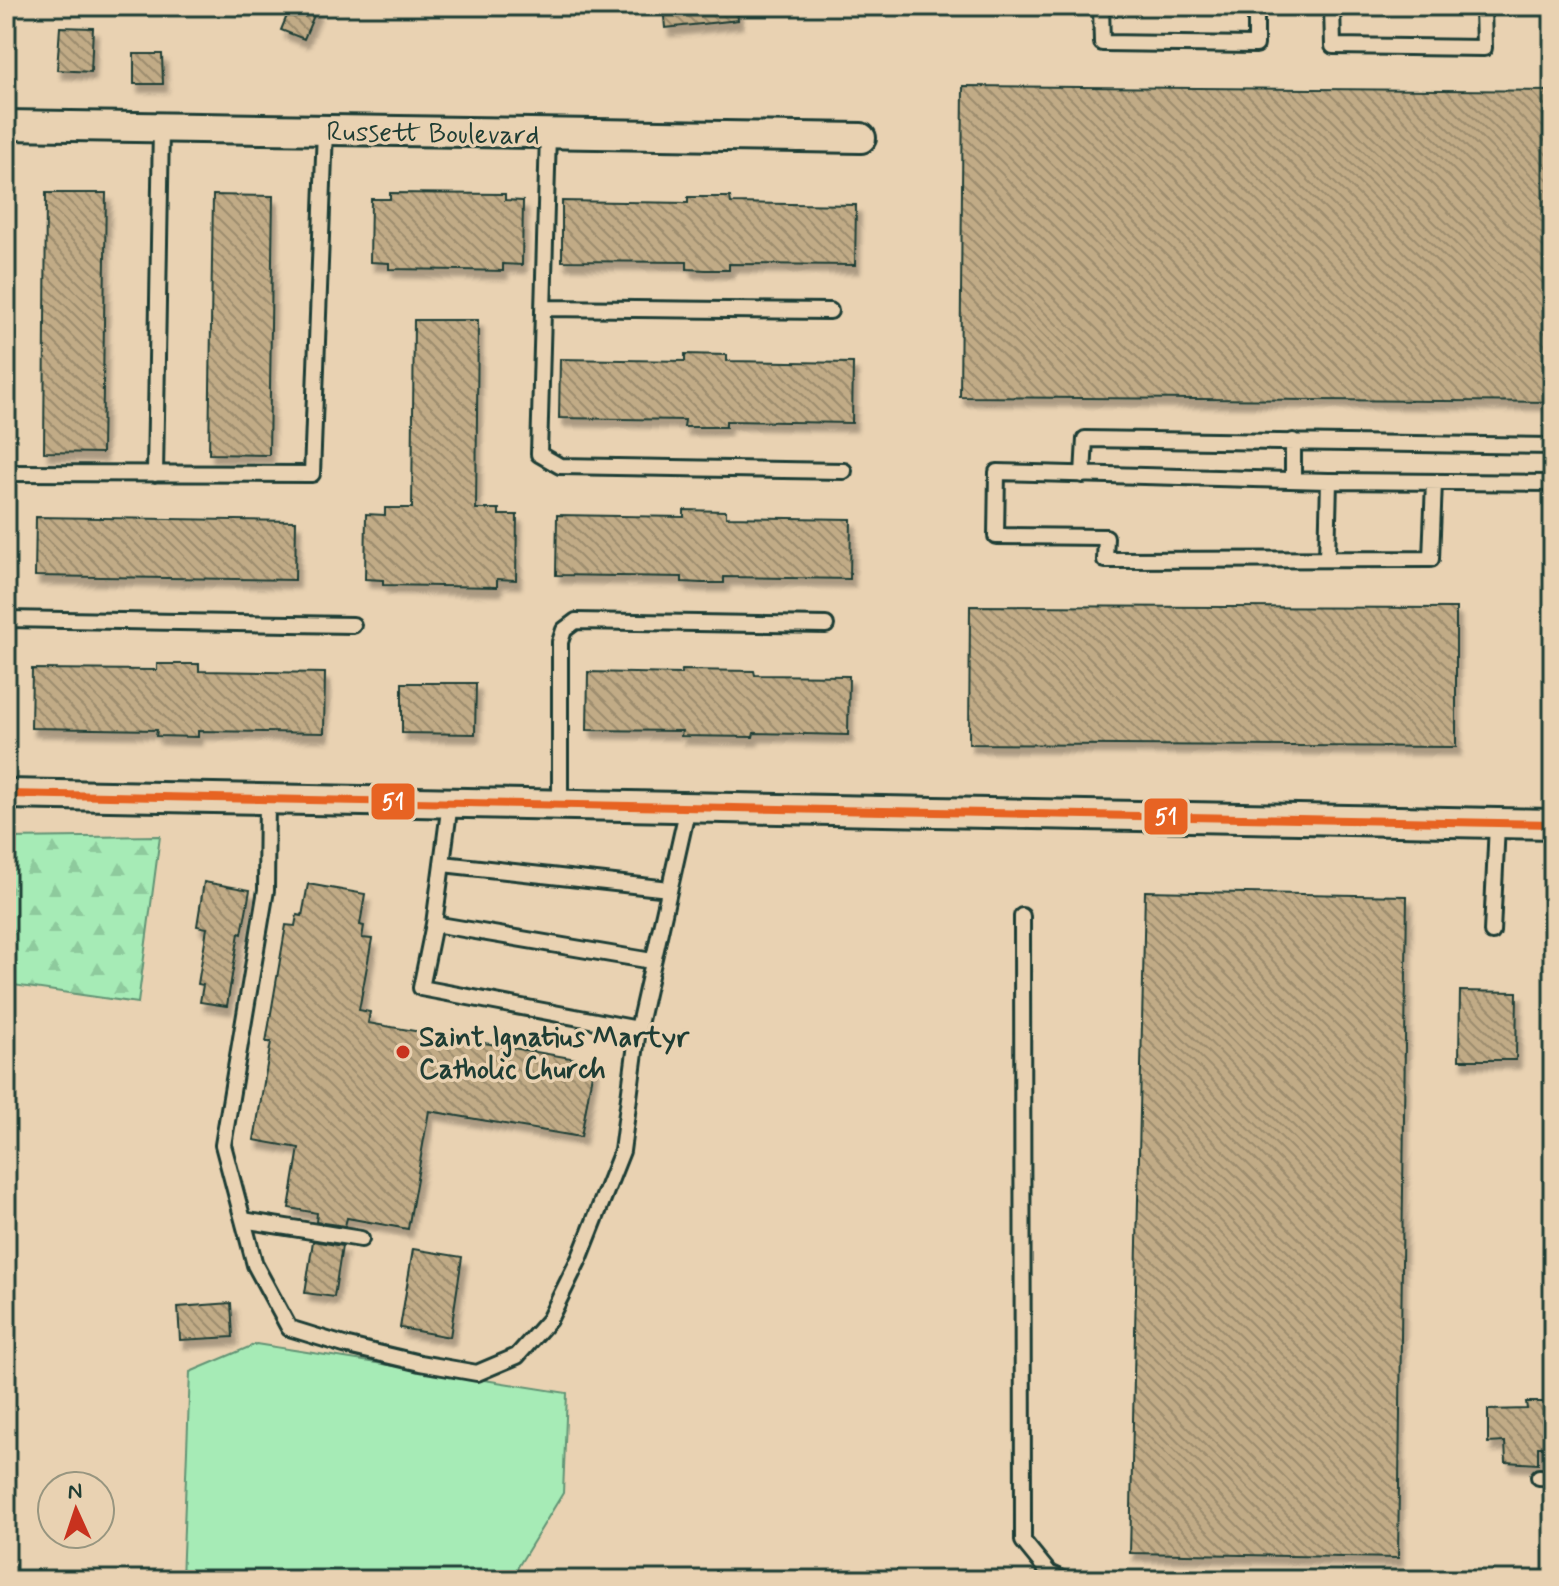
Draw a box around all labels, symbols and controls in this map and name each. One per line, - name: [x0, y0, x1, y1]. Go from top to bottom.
- street label: Russett Boulevard: [326, 114, 540, 155]
- line badge: 51: [370, 782, 416, 821]
- text: 51: [382, 789, 404, 817]
- line badge: 51: [1143, 797, 1189, 836]
- text: 51: [1155, 804, 1177, 832]
- place label: Saint Ignatius Martyr Catholic Church: [419, 1020, 690, 1089]
- marker: Saint Ignatius Martyr Catholic Church: [394, 1043, 412, 1061]
- north arrow: [36, 1470, 116, 1550]
- text: N: [67, 1478, 83, 1506]

